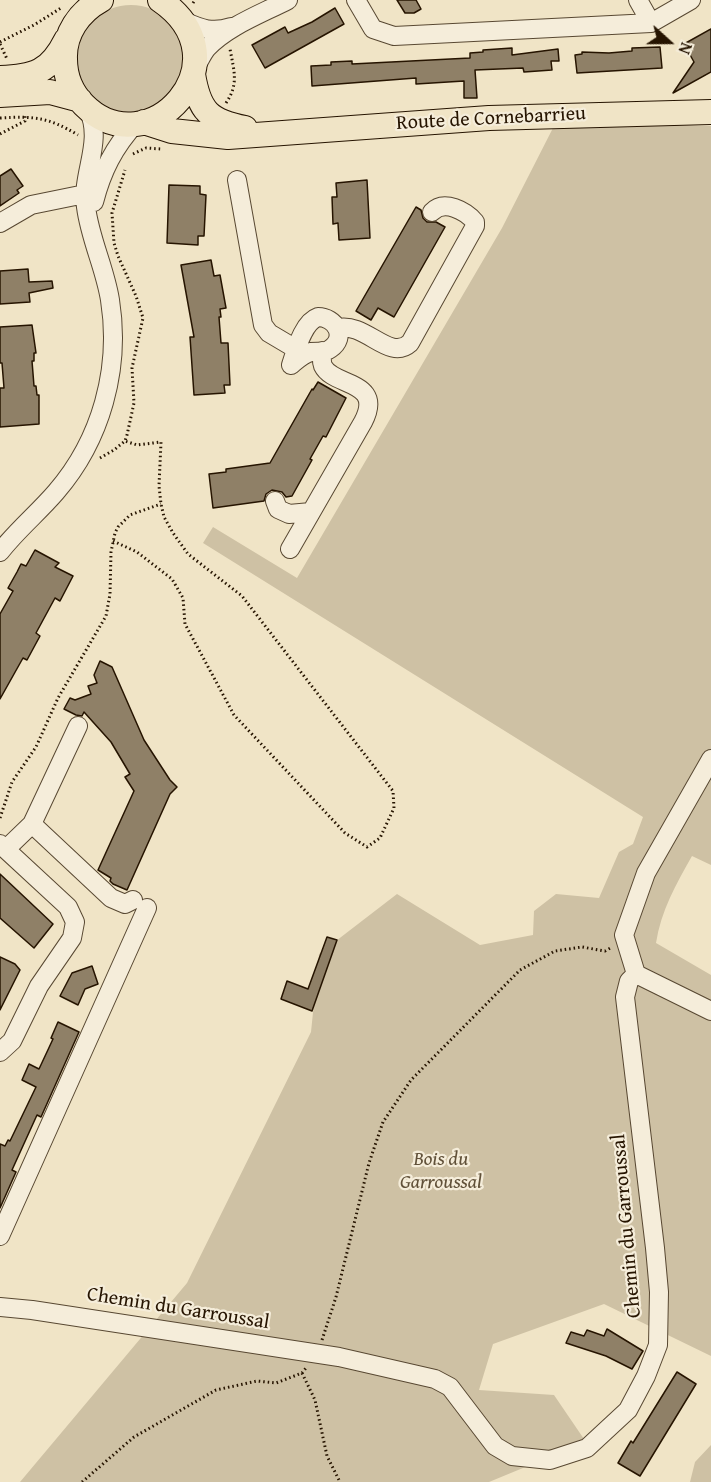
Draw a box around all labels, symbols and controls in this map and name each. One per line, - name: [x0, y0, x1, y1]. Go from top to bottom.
- north arrow: [639, 12, 699, 72]
- text: N: [673, 39, 699, 58]
- street label: Route de Cornebarrieu: [396, 102, 586, 136]
- street label: Chemin du Garroussal: [607, 1133, 647, 1319]
- park label: Bois du Garroussal: [400, 1148, 482, 1195]
- street label: Chemin du Garroussal: [85, 1283, 271, 1335]

